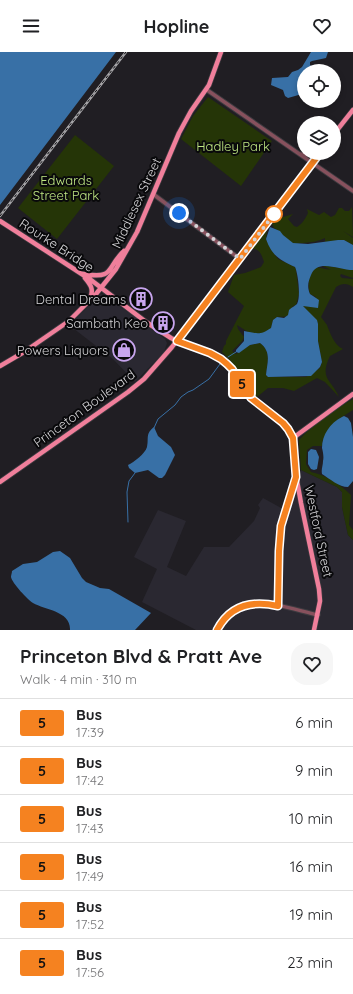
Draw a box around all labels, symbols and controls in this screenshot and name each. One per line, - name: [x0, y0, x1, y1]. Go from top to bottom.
- icon: menu: [20, 15, 42, 37]
- text: Hopline: [144, 15, 209, 38]
- icon: heart: [311, 15, 333, 37]
- map controls: [297, 64, 341, 160]
- button: locate: [297, 64, 341, 108]
- button: layers: [297, 116, 341, 160]
- park label: Hadley Park: [196, 138, 270, 154]
- street label: Middlesex Street: [108, 155, 164, 251]
- park label: Edwards Street Park: [33, 172, 99, 203]
- your location: [169, 203, 189, 223]
- unlabelled marker: [265, 205, 283, 223]
- street label: Rourke Bridge: [17, 215, 97, 275]
- building icon: Dental Dreams: [128, 286, 154, 312]
- place label: Dental Dreams: [36, 291, 126, 307]
- building icon: Sambath Keo: [150, 310, 176, 336]
- place label: Sambath Keo: [66, 315, 148, 331]
- shop icon: Powers Liquors: [111, 337, 137, 363]
- place label: Powers Liquors: [17, 342, 108, 358]
- street label: Princeton Boulevard: [30, 366, 138, 450]
- line badge: 5: [229, 371, 255, 397]
- text: 5: [238, 375, 246, 393]
- street label: Westford Street: [301, 484, 337, 578]
- button: heart: [291, 643, 333, 685]
- text: Princeton Blvd & Pratt Ave: [20, 644, 262, 668]
- text: Walk · 4 min · 310 m: [20, 671, 137, 687]
- text: Bus: [76, 705, 102, 724]
- text: 6 min: [295, 713, 333, 732]
- text: 5: [38, 714, 46, 732]
- text: 17:39: [76, 724, 104, 740]
- text: Bus: [76, 753, 102, 772]
- text: 9 min: [295, 761, 333, 780]
- text: 5: [38, 762, 46, 780]
- text: 17:42: [76, 772, 104, 788]
- text: Bus: [76, 801, 102, 820]
- text: 10 min: [289, 809, 333, 828]
- text: 5: [38, 810, 46, 828]
- text: 17:43: [76, 820, 104, 836]
- text: Bus: [76, 849, 102, 868]
- text: 16 min: [290, 857, 333, 876]
- text: 5: [38, 858, 46, 876]
- text: 17:49: [76, 868, 104, 884]
- text: Bus: [76, 897, 102, 916]
- text: 19 min: [289, 905, 333, 924]
- text: 5: [38, 906, 46, 924]
- text: 17:52: [76, 916, 104, 932]
- text: Bus: [76, 945, 102, 964]
- text: 23 min: [287, 953, 333, 972]
- text: 5: [38, 954, 46, 972]
- text: 17:56: [76, 964, 104, 980]

